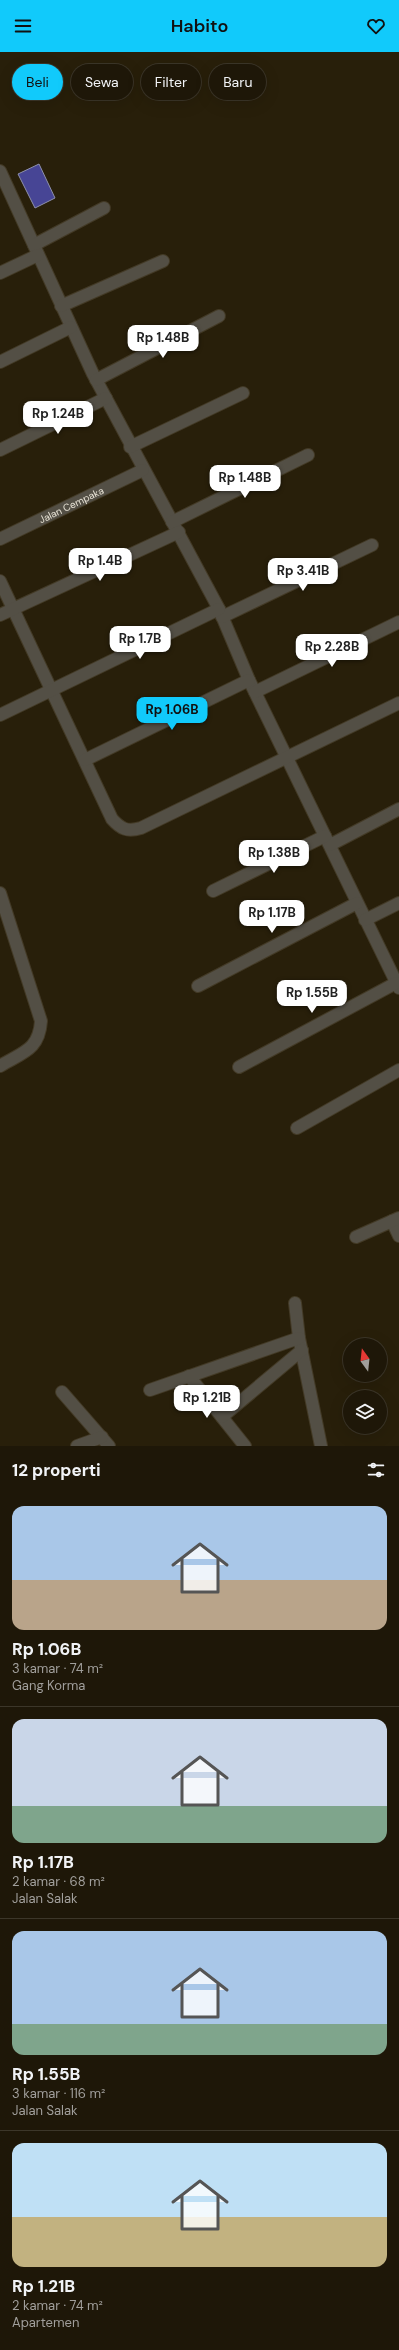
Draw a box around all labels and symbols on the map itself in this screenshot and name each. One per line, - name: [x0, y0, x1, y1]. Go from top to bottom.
- pin: Rp 1.48B: [122, 325, 204, 359]
- pin: Rp 1.24B: [17, 401, 99, 435]
- pin: Rp 1.48B: [204, 465, 286, 499]
- street label: Jalan Cempaka: [37, 484, 106, 526]
- pin: Rp 1.4B: [63, 548, 137, 582]
- pin: Rp 3.41B: [262, 558, 344, 592]
- pin: Rp 1.7B: [103, 626, 177, 660]
- pin: Rp 2.28B: [291, 634, 373, 668]
- pin: Rp 1.06B: [131, 697, 213, 731]
- pin: Rp 1.38B: [233, 840, 315, 874]
- pin: Rp 1.17B: [231, 900, 313, 934]
- pin: Rp 1.55B: [271, 980, 353, 1014]
- north arrow: [343, 1338, 387, 1382]
- pin: Rp 1.21B: [166, 1385, 248, 1419]

